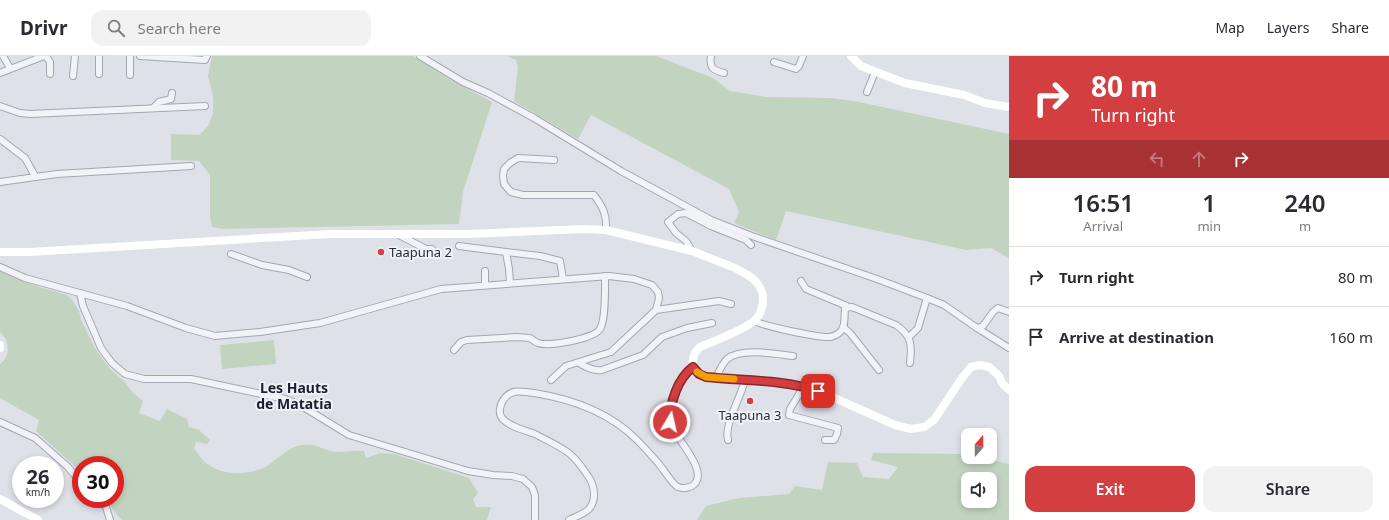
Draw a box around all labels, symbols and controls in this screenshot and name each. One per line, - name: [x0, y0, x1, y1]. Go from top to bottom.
- search box: [91, 10, 371, 46]
- text: Drivr: [20, 15, 67, 41]
- icon: search: [105, 17, 127, 39]
- text: Search here: [137, 18, 221, 38]
- text: Map: [1216, 18, 1245, 37]
- text: Layers: [1267, 18, 1309, 37]
- text: Share: [1331, 18, 1369, 37]
- text: 80 m: [1091, 67, 1158, 105]
- icon: right: [1025, 72, 1077, 124]
- text: Turn right: [1091, 103, 1175, 127]
- icon: left: [1146, 148, 1168, 170]
- icon: ahead: [1188, 148, 1210, 170]
- icon: right: [1230, 148, 1252, 170]
- text: 16:51: [1072, 186, 1134, 219]
- text: 1: [1202, 186, 1216, 219]
- text: 240: [1284, 186, 1326, 219]
- text: Arrival: [1083, 217, 1123, 235]
- text: min: [1197, 217, 1221, 235]
- text: m: [1299, 217, 1311, 235]
- place label: Taapuna 2: [389, 243, 452, 261]
- marker: Taapuna 2: [376, 247, 386, 257]
- icon: right: [1025, 266, 1047, 288]
- text: Turn right: [1059, 267, 1134, 287]
- text: 80 m: [1338, 267, 1373, 287]
- icon: arrive: [1025, 326, 1047, 348]
- text: Arrive at destination: [1059, 327, 1214, 347]
- text: 160 m: [1329, 327, 1373, 347]
- pin: [801, 374, 835, 408]
- district label: Les Hauts de Matatia: [256, 378, 332, 413]
- icon: arrive: [807, 380, 829, 402]
- marker: Taapuna 3: [745, 396, 755, 406]
- position arrow: [649, 401, 691, 443]
- place label: Taapuna 3: [719, 406, 781, 424]
- north arrow: [961, 428, 997, 464]
- map controls: [961, 428, 997, 508]
- speed limit sign: 30: [72, 456, 124, 508]
- text: 26: [27, 463, 49, 490]
- button: Exit: [1025, 466, 1195, 512]
- button: Share: [1203, 466, 1373, 512]
- button: sound: [961, 472, 997, 508]
- text: km/h: [26, 485, 50, 499]

